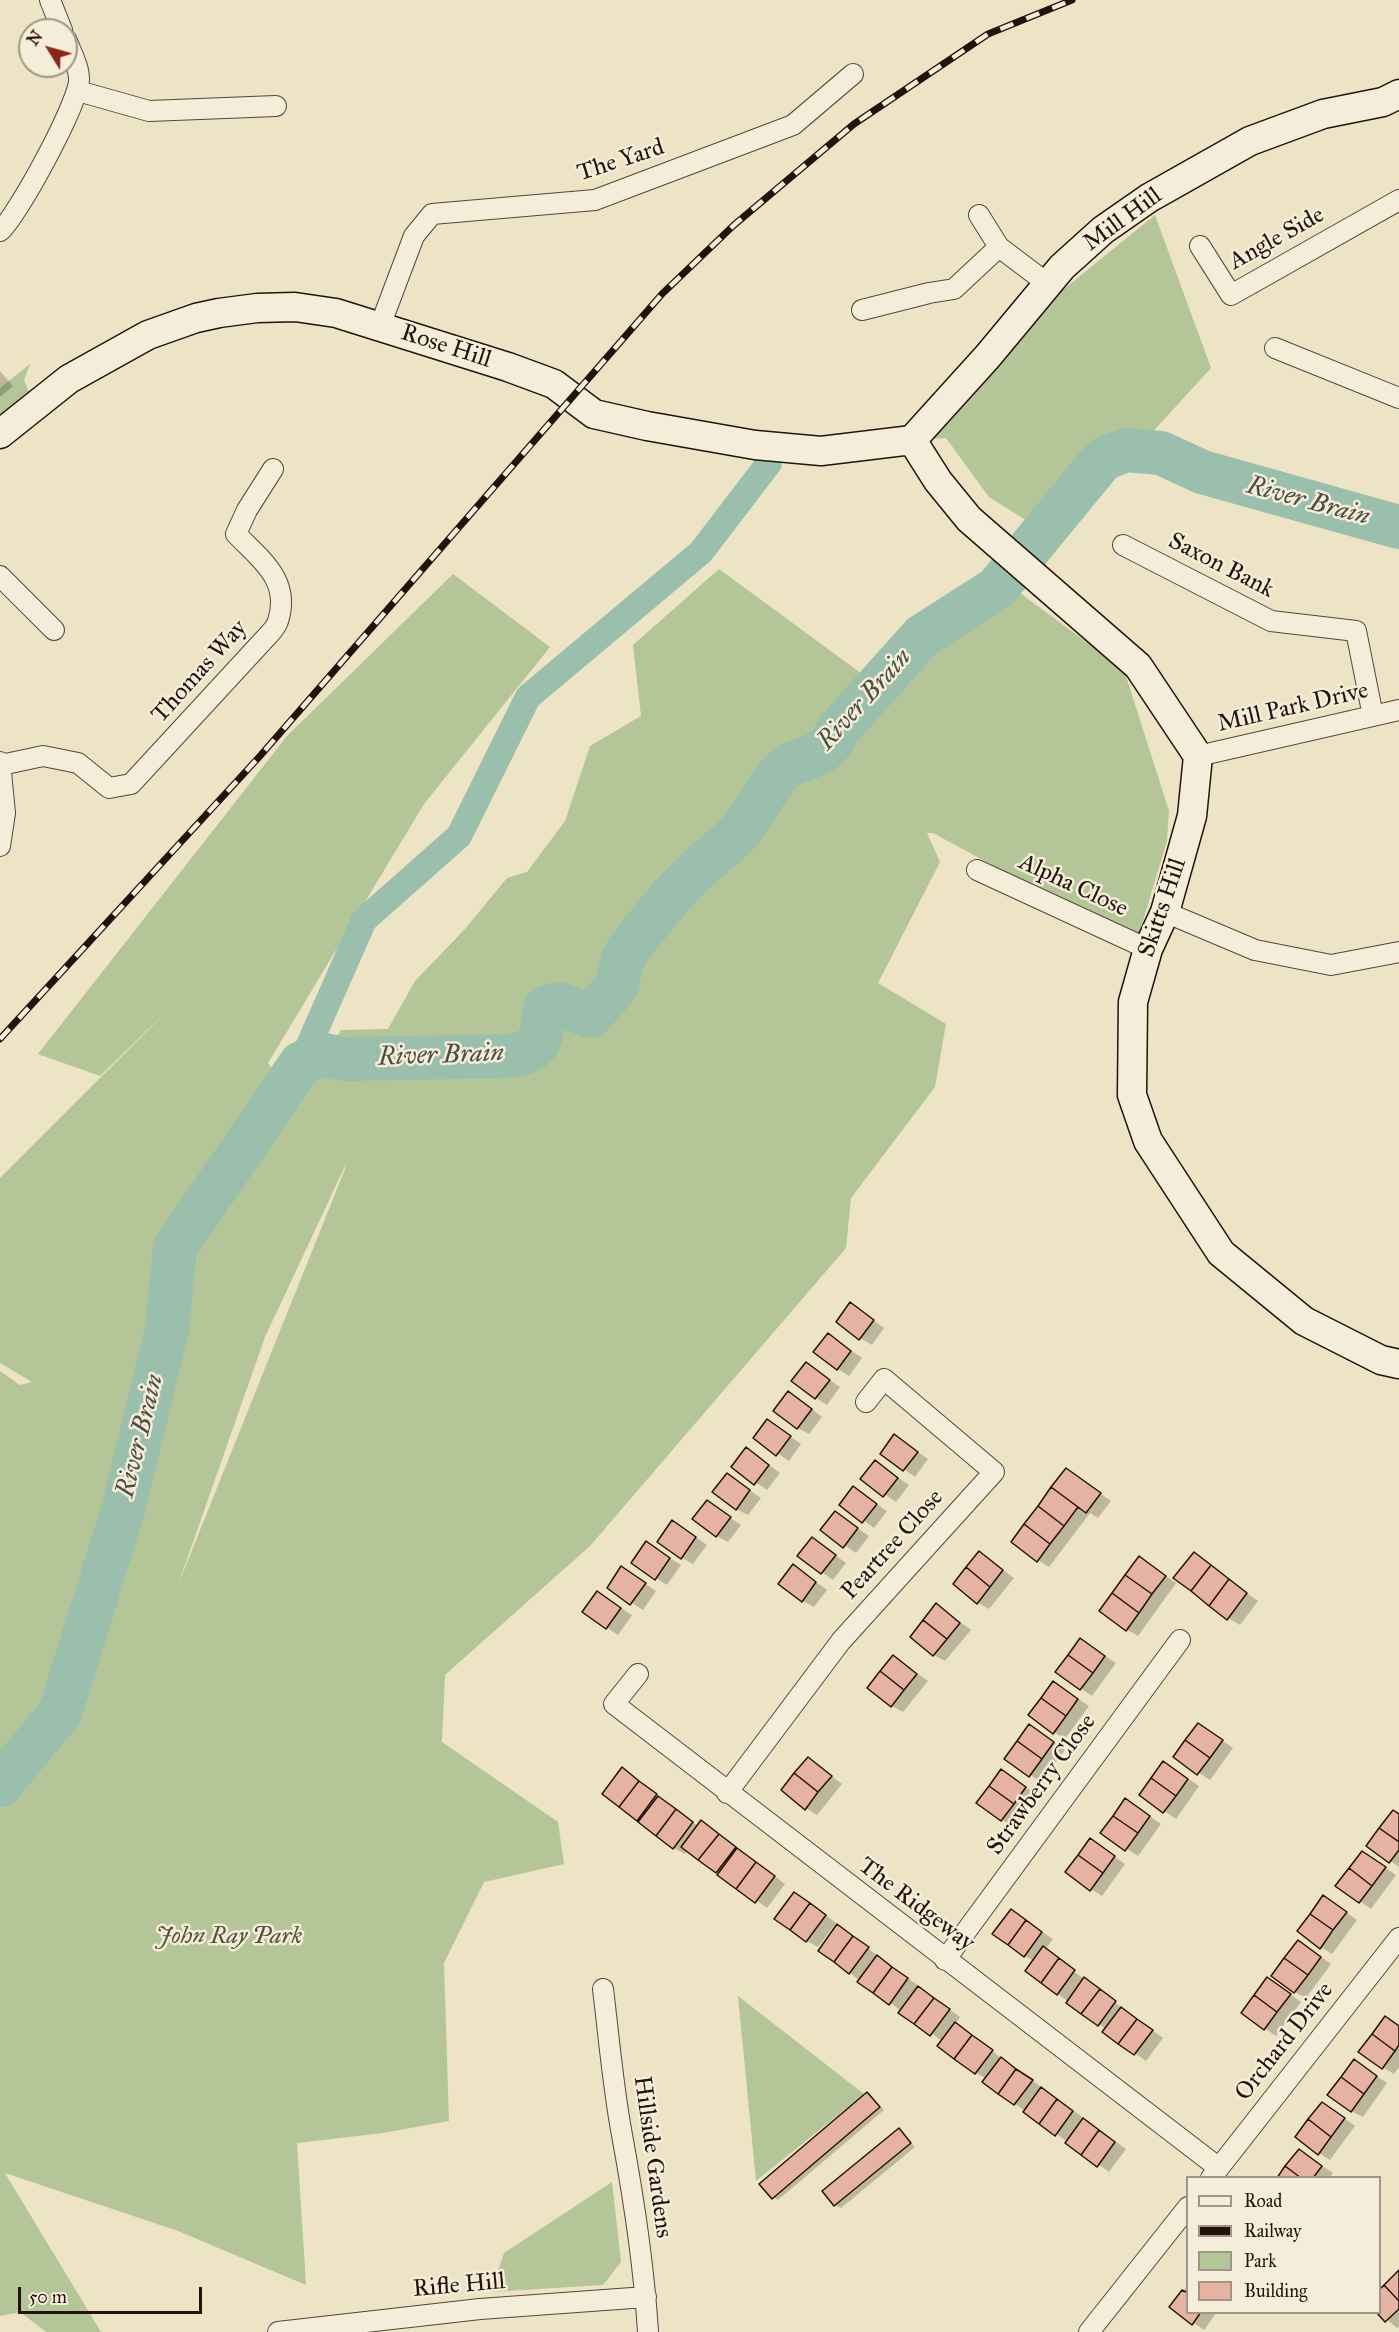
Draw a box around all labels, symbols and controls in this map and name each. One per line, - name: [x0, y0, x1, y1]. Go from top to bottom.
- north arrow: [18, 18, 78, 78]
- text: N: [23, 27, 46, 49]
- street label: The Yard: [574, 133, 668, 189]
- street label: Mill Hill: [1078, 182, 1168, 258]
- street label: Angle Side: [1224, 201, 1330, 277]
- street label: Rose Hill: [397, 319, 495, 375]
- water label: River Brain: [1243, 471, 1373, 533]
- street label: Saxon Bank: [1163, 527, 1279, 605]
- street label: Thomas Way: [146, 614, 254, 730]
- water label: River Brain: [811, 643, 919, 757]
- street label: Mill Park Drive: [1215, 677, 1371, 739]
- street label: Alpha Close: [1014, 848, 1132, 924]
- street label: Skitts Hill: [1133, 855, 1193, 961]
- water label: River Brain: [378, 1038, 504, 1074]
- water label: River Brain: [111, 1371, 171, 1501]
- street label: Peartree Close: [836, 1484, 950, 1606]
- street label: Strawberry Close: [981, 1709, 1103, 1861]
- street label: The Ridgeway: [852, 1852, 980, 1958]
- park label: John Ray Park: [156, 1923, 302, 1951]
- street label: Orchard Drive: [1230, 1977, 1340, 2107]
- street label: Hillside Gardens: [626, 2074, 678, 2240]
- legend: [1186, 2176, 1381, 2314]
- text: Road: [1244, 2190, 1282, 2212]
- text: Railway: [1244, 2220, 1301, 2242]
- text: Park: [1244, 2250, 1277, 2272]
- street label: Rifle Hill: [412, 2268, 506, 2304]
- scale bar: [21, 2275, 206, 2313]
- text: Building: [1244, 2280, 1307, 2302]
- text: 50 m: [29, 2286, 67, 2308]

